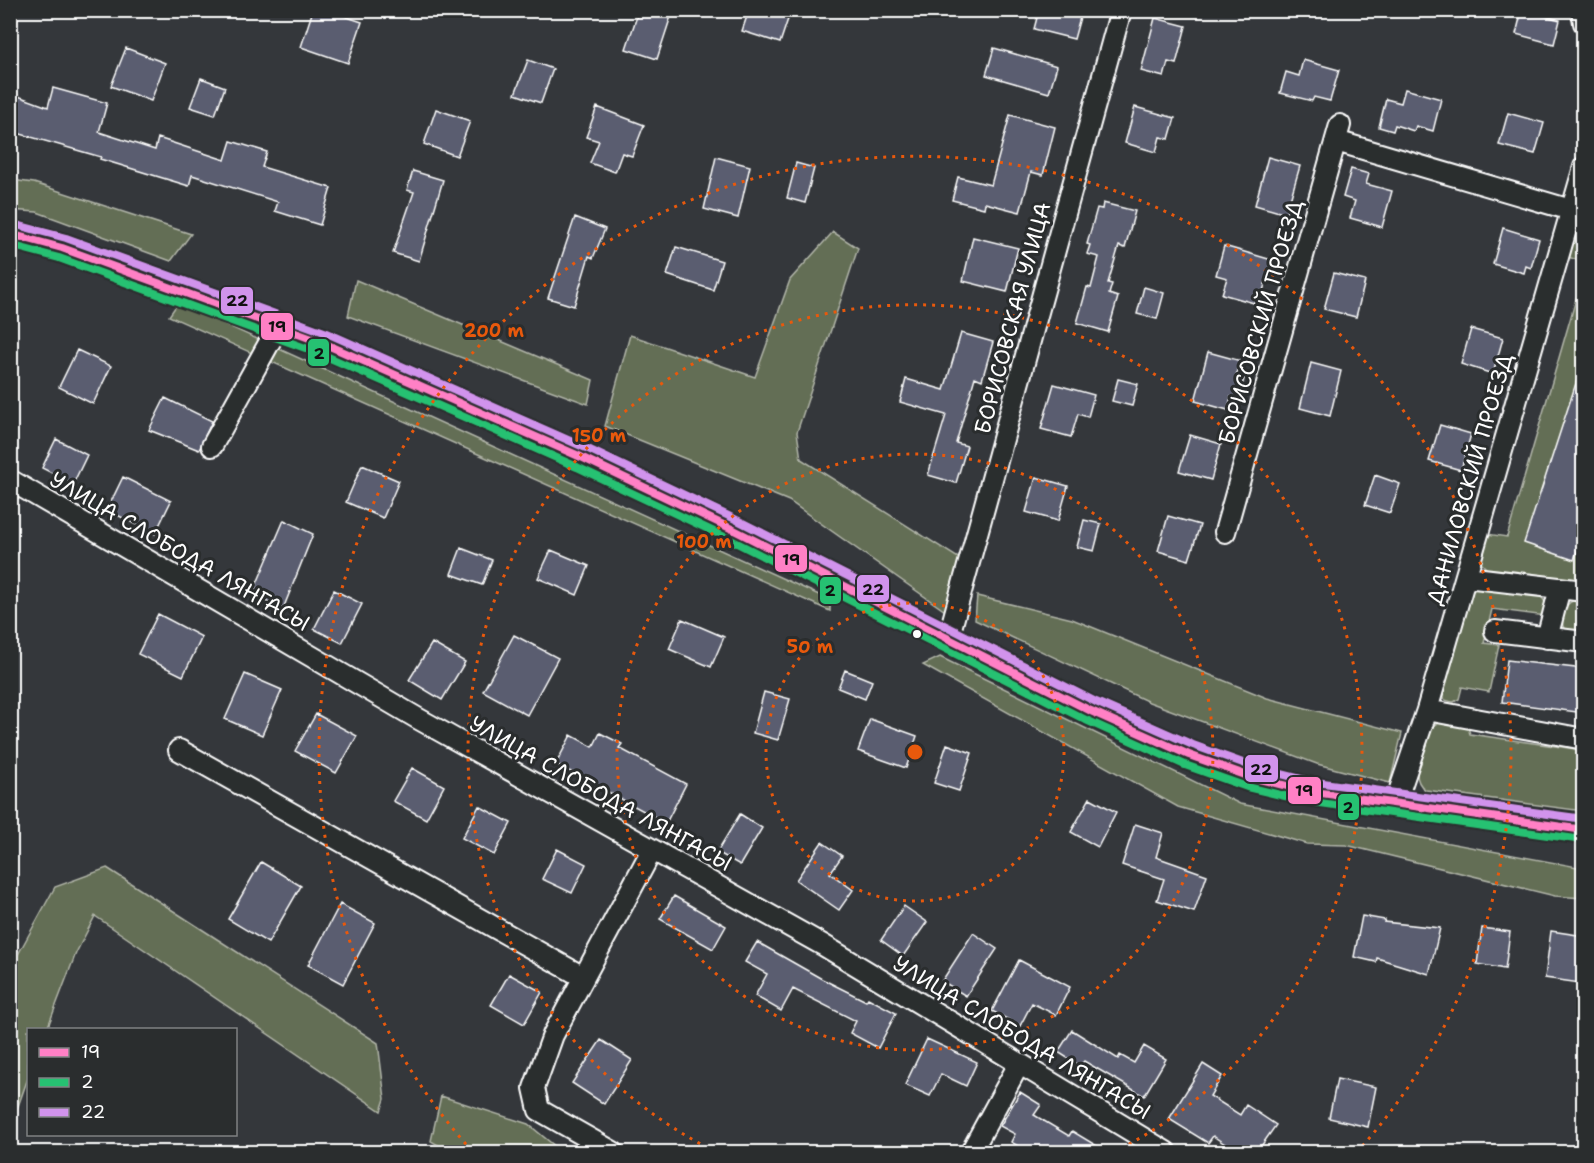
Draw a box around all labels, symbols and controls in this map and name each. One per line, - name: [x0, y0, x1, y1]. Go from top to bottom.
- street label: БОРИСОВСКИЙ ПРОЕЗД: [1212, 196, 1309, 448]
- street label: БОРИСОВСКАЯ УЛИЦА: [968, 199, 1057, 437]
- line badge: 22: [220, 286, 254, 315]
- text: 22: [226, 290, 248, 311]
- line badge: 19: [260, 312, 294, 341]
- text: 19: [268, 316, 286, 337]
- text: 200 m: [464, 319, 525, 343]
- line badge: 2: [307, 338, 330, 367]
- text: 2: [313, 343, 325, 364]
- street label: ДАНИЛОВСКИЙ ПРОЕЗД: [1420, 350, 1519, 608]
- text: 150 m: [572, 424, 627, 448]
- street label: УЛИЦА СЛОБОДА ЛЯНГАСЫ: [44, 465, 315, 638]
- text: 100 m: [676, 530, 732, 554]
- line badge: 19: [774, 544, 808, 573]
- text: 19: [782, 549, 800, 570]
- line badge: 22: [856, 574, 890, 603]
- line badge: 2: [819, 576, 842, 605]
- text: 22: [862, 579, 884, 600]
- text: 2: [824, 580, 836, 601]
- unlabelled marker: [911, 628, 923, 640]
- text: 50 m: [787, 635, 834, 659]
- street label: УЛИЦА СЛОБОДА ЛЯНГАСЫ: [464, 709, 737, 878]
- centre of rings: [905, 742, 925, 762]
- line badge: 22: [1244, 754, 1279, 783]
- text: 22: [1250, 759, 1272, 780]
- line badge: 19: [1287, 776, 1322, 805]
- text: 19: [1295, 780, 1313, 801]
- line badge: 2: [1337, 793, 1360, 821]
- text: 2: [1342, 797, 1354, 818]
- street label: УЛИЦА СЛОБОДА ЛЯНГАСЫ: [888, 949, 1156, 1126]
- legend: [27, 1028, 237, 1136]
- text: 19: [81, 1040, 100, 1064]
- text: 2: [81, 1070, 94, 1094]
- text: 22: [81, 1100, 105, 1124]

